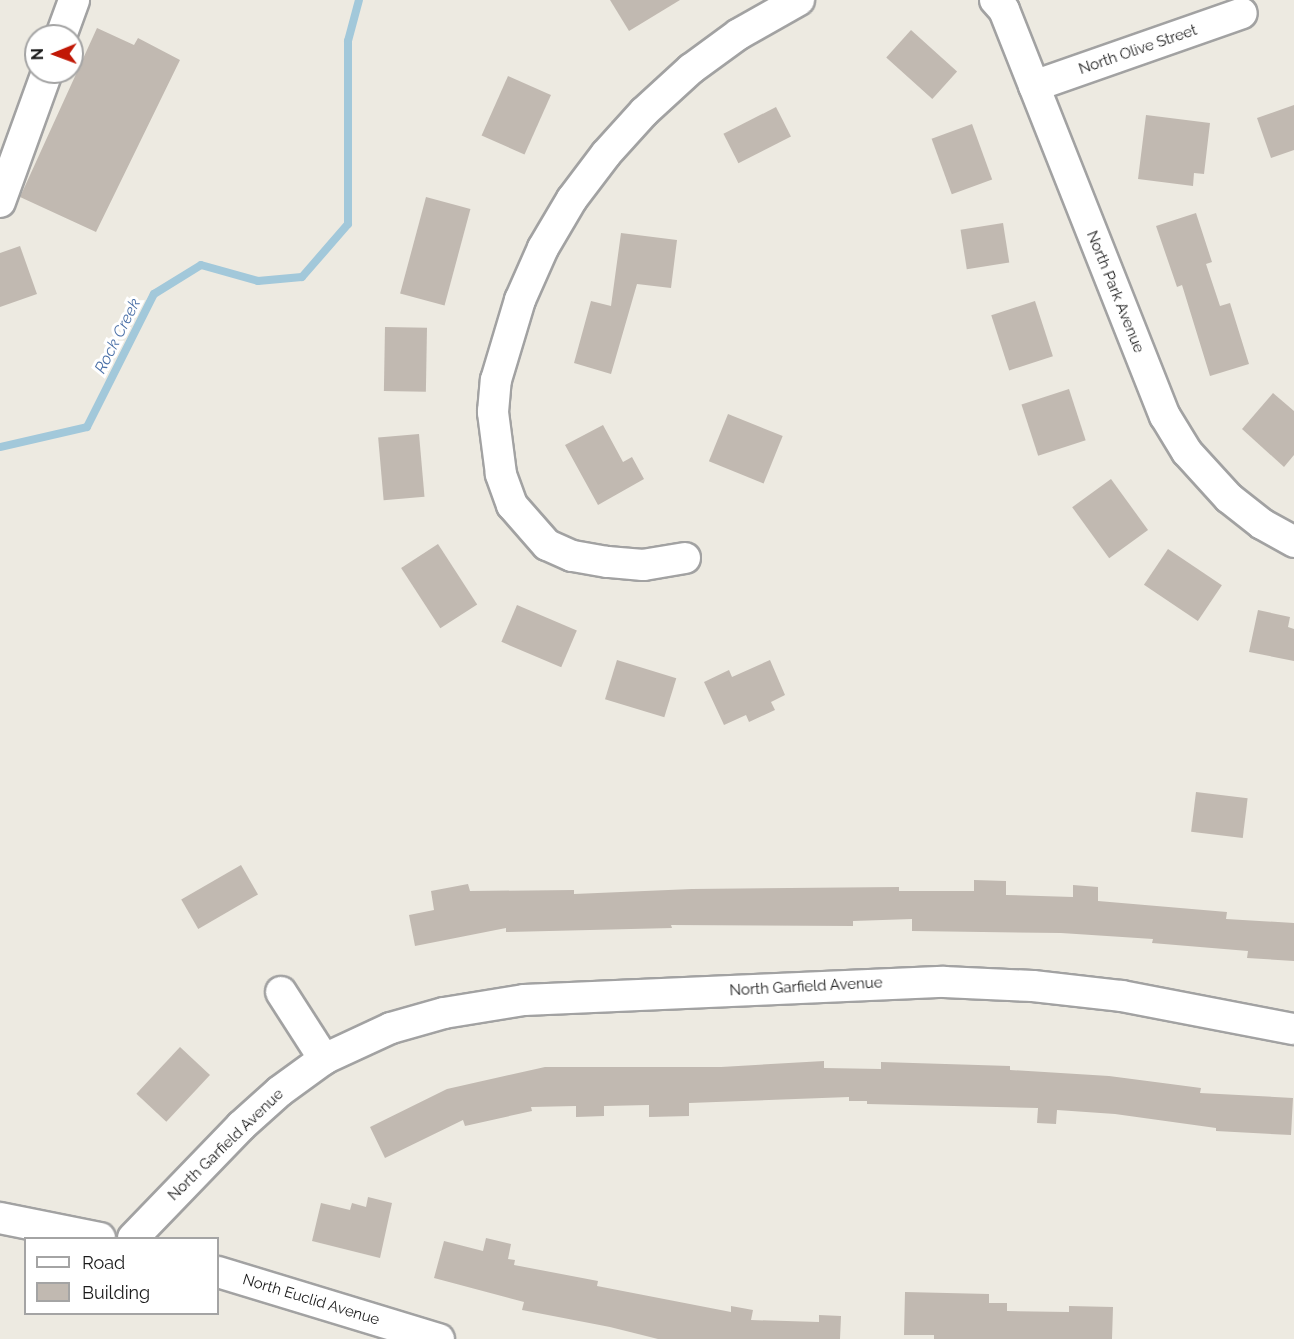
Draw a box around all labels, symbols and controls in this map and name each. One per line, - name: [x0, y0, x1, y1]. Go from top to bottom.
- street label: North Olive Street: [1077, 21, 1199, 79]
- north arrow: [24, 24, 84, 84]
- text: N: [28, 48, 47, 61]
- street label: North Park Avenue: [1082, 228, 1148, 356]
- water label: Rock Creek: [91, 295, 145, 377]
- street label: North Garfield Avenue: [729, 974, 883, 1000]
- street label: North Garfield Avenue: [164, 1085, 288, 1205]
- legend: [24, 1237, 219, 1315]
- text: Road: [82, 1252, 125, 1273]
- street label: North Euclid Avenue: [240, 1271, 382, 1329]
- text: Building: [82, 1282, 150, 1303]

